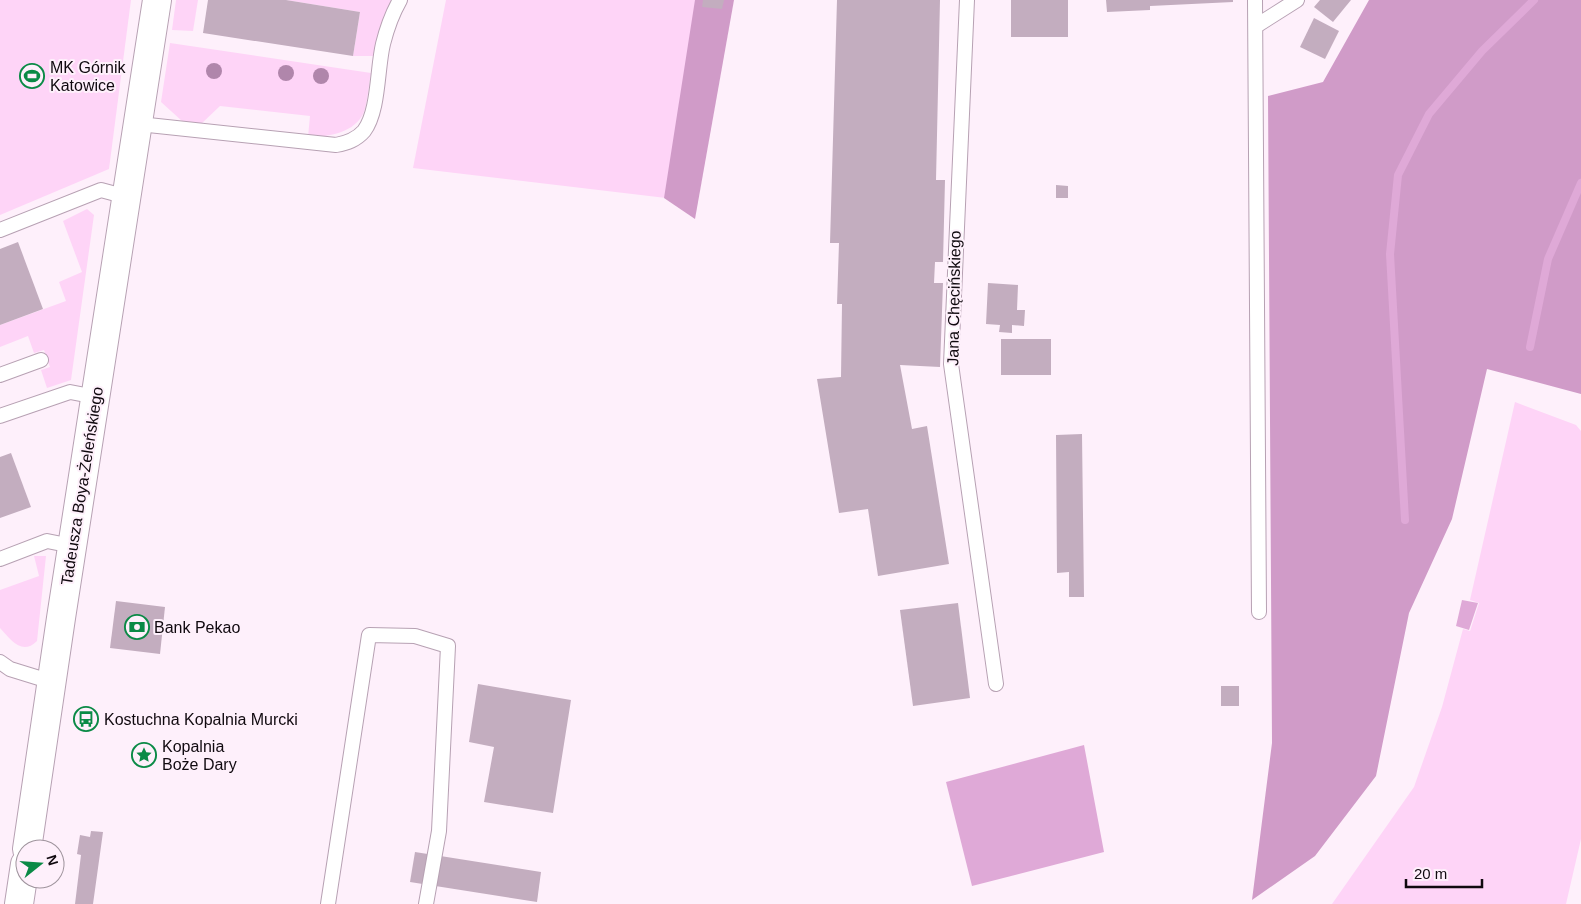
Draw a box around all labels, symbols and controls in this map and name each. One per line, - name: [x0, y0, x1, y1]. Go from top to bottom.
- place label: MK Górnik Katowice: [50, 59, 127, 94]
- sports icon: MK Górnik Katowice: [19, 63, 45, 89]
- street label: Jana Chęcińskiego: [944, 230, 964, 366]
- street label: Tadeusza Boya-Żeleńskiego: [57, 385, 106, 587]
- bank icon: Bank Pekao: [124, 614, 150, 640]
- place label: Bank Pekao: [154, 619, 240, 636]
- bus stop icon: Kostuchna Kopalnia Murcki: [73, 706, 99, 732]
- place label: Kostuchna Kopalnia Murcki: [104, 711, 298, 728]
- place label: Kopalnia Boże Dary: [162, 738, 237, 773]
- place icon: Kopalnia Boże Dary: [131, 742, 157, 768]
- north arrow: [15, 839, 65, 889]
- text: N: [43, 853, 62, 867]
- scale bar: [1406, 856, 1482, 888]
- text: 20 m: [1414, 865, 1447, 882]

